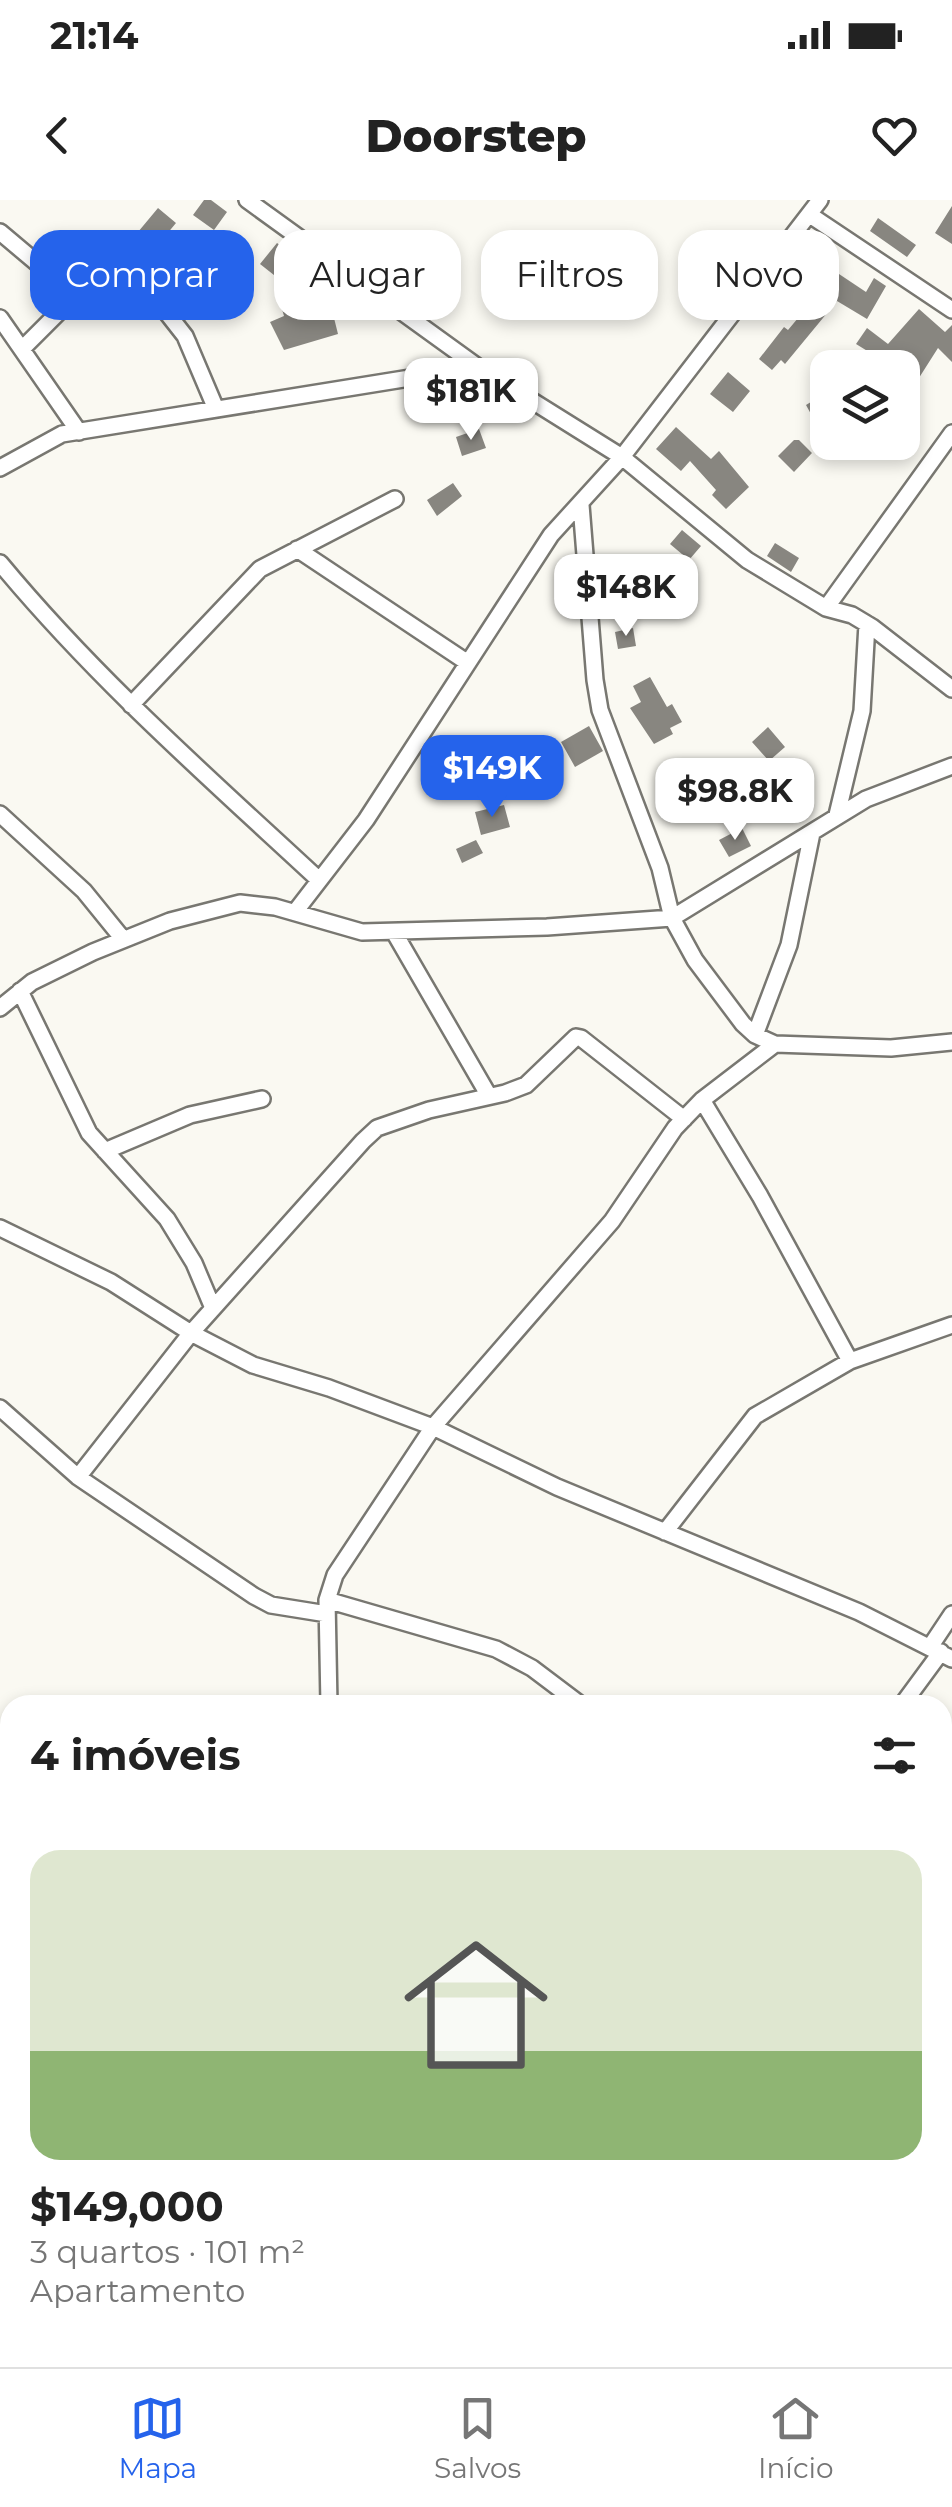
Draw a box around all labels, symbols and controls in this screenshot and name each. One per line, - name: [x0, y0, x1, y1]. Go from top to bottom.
- text: 21:14: [50, 12, 138, 59]
- icon: back: [30, 108, 85, 163]
- text: Doorstep: [365, 108, 587, 163]
- icon: heart: [867, 108, 922, 163]
- chip: Comprar: [30, 230, 254, 320]
- chip: Alugar: [274, 230, 461, 320]
- chip: Filtros: [481, 230, 658, 320]
- chip: Novo: [678, 230, 839, 320]
- map controls: [810, 350, 920, 460]
- button: layers: [810, 350, 920, 460]
- pin: $181K: [401, 358, 541, 443]
- text: $181K: [426, 371, 516, 410]
- pin: $148K: [556, 554, 696, 639]
- text: $148K: [576, 567, 676, 606]
- pin: $149K: [422, 735, 562, 820]
- text: $149K: [443, 748, 541, 787]
- pin: $98.8K: [654, 758, 816, 843]
- text: $98.8K: [677, 771, 793, 810]
- icon: filters: [867, 1728, 922, 1783]
- text: 4 imóveis: [30, 1729, 241, 1781]
- icon: home: [386, 1915, 566, 2095]
- text: $149,000: [30, 2180, 224, 2232]
- text: 3 quartos · 101 m²: [30, 2232, 305, 2271]
- text: Apartamento: [30, 2271, 245, 2310]
- tab: Mapa: [118, 2391, 197, 2485]
- tab: Salvos: [434, 2391, 521, 2485]
- tab: Início: [758, 2391, 834, 2485]

